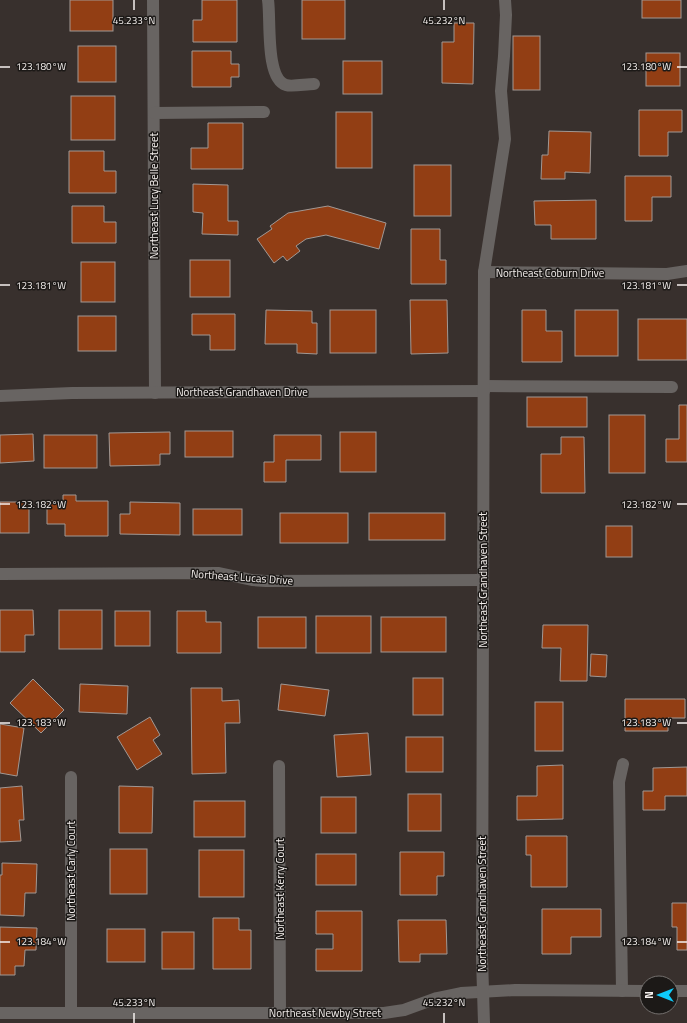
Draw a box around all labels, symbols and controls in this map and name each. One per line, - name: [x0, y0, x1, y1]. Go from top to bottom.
- text: 45.233°N: [113, 13, 155, 28]
- text: 45.232°N: [423, 13, 465, 28]
- text: 123.180°W: [16, 59, 66, 74]
- text: 123.180°W: [621, 59, 671, 74]
- street label: Northeast Lucy Belle Street: [146, 133, 162, 259]
- street label: Northeast Coburn Drive: [496, 265, 605, 281]
- text: 123.181°W: [16, 278, 66, 293]
- text: 123.181°W: [621, 278, 671, 293]
- street label: Northeast Grandhaven Drive: [176, 384, 308, 400]
- text: 123.182°W: [16, 497, 66, 512]
- text: 123.182°W: [621, 497, 671, 512]
- street label: Northeast Grandhaven Street: [475, 512, 491, 648]
- street label: Northeast Lucas Drive: [190, 565, 294, 589]
- text: 123.183°W: [16, 715, 66, 730]
- text: 123.183°W: [621, 715, 671, 730]
- street label: Northeast Carly Court: [63, 821, 79, 921]
- street label: Northeast Grandhaven Street: [474, 836, 490, 972]
- street label: Northeast Kerry Court: [272, 838, 288, 940]
- text: 123.184°W: [16, 934, 66, 949]
- text: 123.184°W: [621, 934, 671, 949]
- north arrow: [639, 975, 679, 1015]
- text: N: [641, 991, 657, 999]
- text: 45.233°N: [113, 995, 155, 1010]
- text: 45.232°N: [423, 995, 465, 1010]
- street label: Northeast Newby Street: [269, 1005, 381, 1021]

